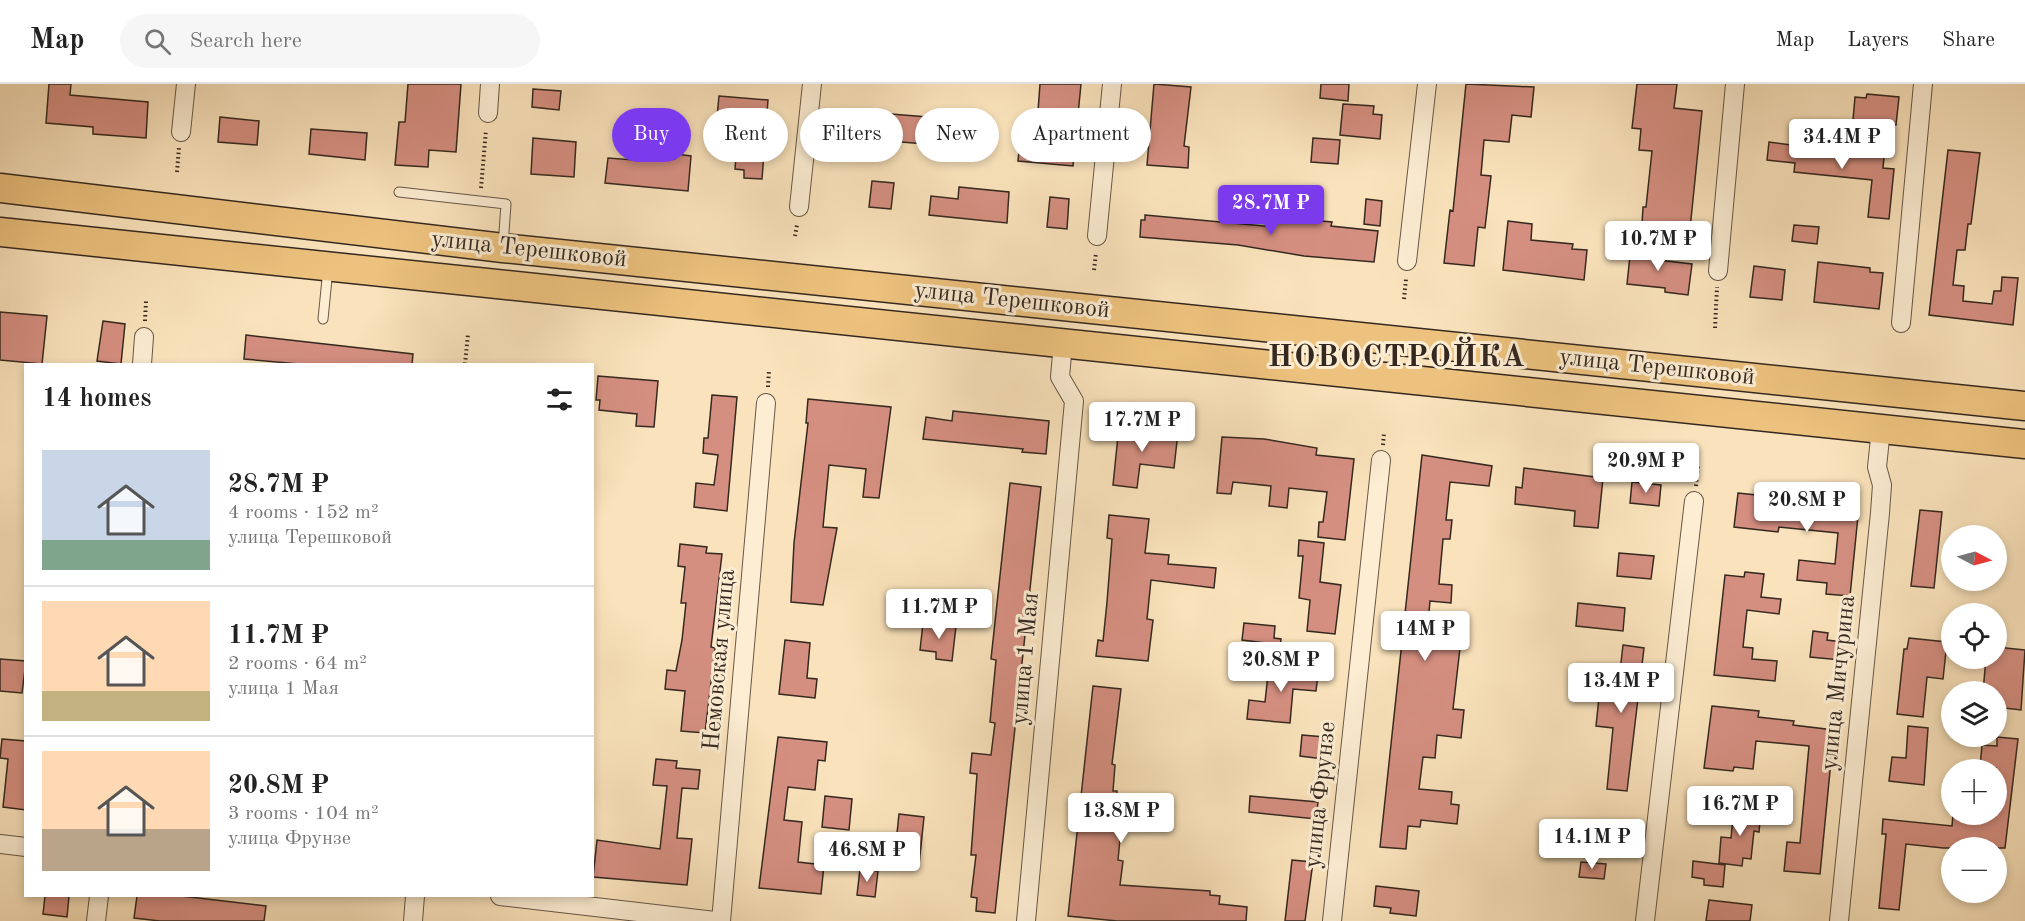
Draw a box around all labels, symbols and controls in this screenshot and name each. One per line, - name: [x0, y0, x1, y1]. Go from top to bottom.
- search box: [120, 14, 540, 68]
- icon: search: [141, 25, 174, 58]
- text: Map: [30, 27, 84, 55]
- text: Search here: [189, 30, 302, 52]
- text: Map: [1775, 30, 1814, 51]
- text: Layers: [1847, 30, 1909, 51]
- text: Share: [1942, 30, 1995, 51]
- chip: Buy: [612, 108, 691, 162]
- chip: Rent: [703, 108, 788, 162]
- chip: Filters: [800, 108, 903, 162]
- chip: New: [915, 108, 999, 162]
- chip: Apartment: [1011, 108, 1151, 162]
- pin: 34.4M ₽: [1787, 119, 1897, 170]
- text: 34.4M ₽: [1803, 128, 1881, 148]
- pin: 28.7M ₽: [1216, 185, 1326, 236]
- text: 28.7M ₽: [1232, 194, 1310, 214]
- pin: 10.7M ₽: [1603, 221, 1713, 272]
- street label: улица Терешковой: [430, 228, 628, 272]
- text: 10.7M ₽: [1619, 230, 1697, 250]
- street label: улица Терешковой: [913, 279, 1111, 323]
- district label: НОВОСТРОЙКА: [1268, 336, 1526, 373]
- street label: улица Терешковой: [1558, 346, 1756, 390]
- icon: filters: [543, 383, 576, 416]
- text: 14 homes: [42, 386, 151, 412]
- pin: 17.7M ₽: [1087, 402, 1197, 453]
- text: 17.7M ₽: [1103, 411, 1181, 431]
- pin: 20.9M ₽: [1591, 443, 1701, 494]
- text: 20.9M ₽: [1607, 452, 1685, 472]
- text: 28.7M ₽: [228, 472, 329, 498]
- icon: home: [90, 474, 162, 546]
- pin: 20.8M ₽: [1752, 482, 1862, 533]
- text: 20.8M ₽: [1768, 491, 1846, 511]
- text: 4 rooms · 152 m²: [228, 503, 378, 523]
- north arrow: [1941, 525, 2007, 591]
- map controls: [1941, 525, 2007, 903]
- text: улица Терешковой: [228, 528, 392, 548]
- street label: Немовская улица: [700, 568, 740, 752]
- pin: 11.7M ₽: [884, 589, 994, 640]
- street label: улица 1 Мая: [1008, 592, 1044, 726]
- street label: улица Мичурина: [1818, 594, 1860, 772]
- text: 11.7M ₽: [900, 598, 978, 618]
- button: locate: [1941, 603, 2007, 669]
- pin: 14M ₽: [1383, 611, 1467, 662]
- text: 14M ₽: [1395, 620, 1455, 640]
- text: 11.7M ₽: [228, 623, 329, 649]
- icon: home: [90, 625, 162, 697]
- pin: 20.8M ₽: [1226, 642, 1336, 693]
- text: 20.8M ₽: [1242, 651, 1320, 671]
- text: 2 rooms · 64 m²: [228, 654, 367, 674]
- pin: 13.4M ₽: [1566, 663, 1676, 714]
- text: 13.4M ₽: [1582, 672, 1660, 692]
- text: улица 1 Мая: [228, 679, 339, 699]
- button: layers: [1941, 681, 2007, 747]
- street label: улица Фрунзе: [1301, 720, 1341, 870]
- button: +: [1941, 759, 2007, 825]
- text: 20.8M ₽: [228, 773, 329, 799]
- icon: home: [90, 775, 162, 847]
- pin: 16.7M ₽: [1685, 786, 1795, 837]
- pin: 13.8M ₽: [1066, 793, 1176, 844]
- text: 16.7M ₽: [1701, 795, 1779, 815]
- text: 13.8M ₽: [1082, 802, 1160, 822]
- text: 3 rooms · 104 m²: [228, 804, 378, 824]
- pin: 14.1M ₽: [1537, 819, 1647, 870]
- text: 14.1M ₽: [1553, 828, 1631, 848]
- text: улица Фрунзе: [228, 829, 351, 849]
- pin: 46.8M ₽: [812, 832, 922, 883]
- button: −: [1941, 837, 2007, 903]
- text: 46.8M ₽: [828, 841, 906, 861]

